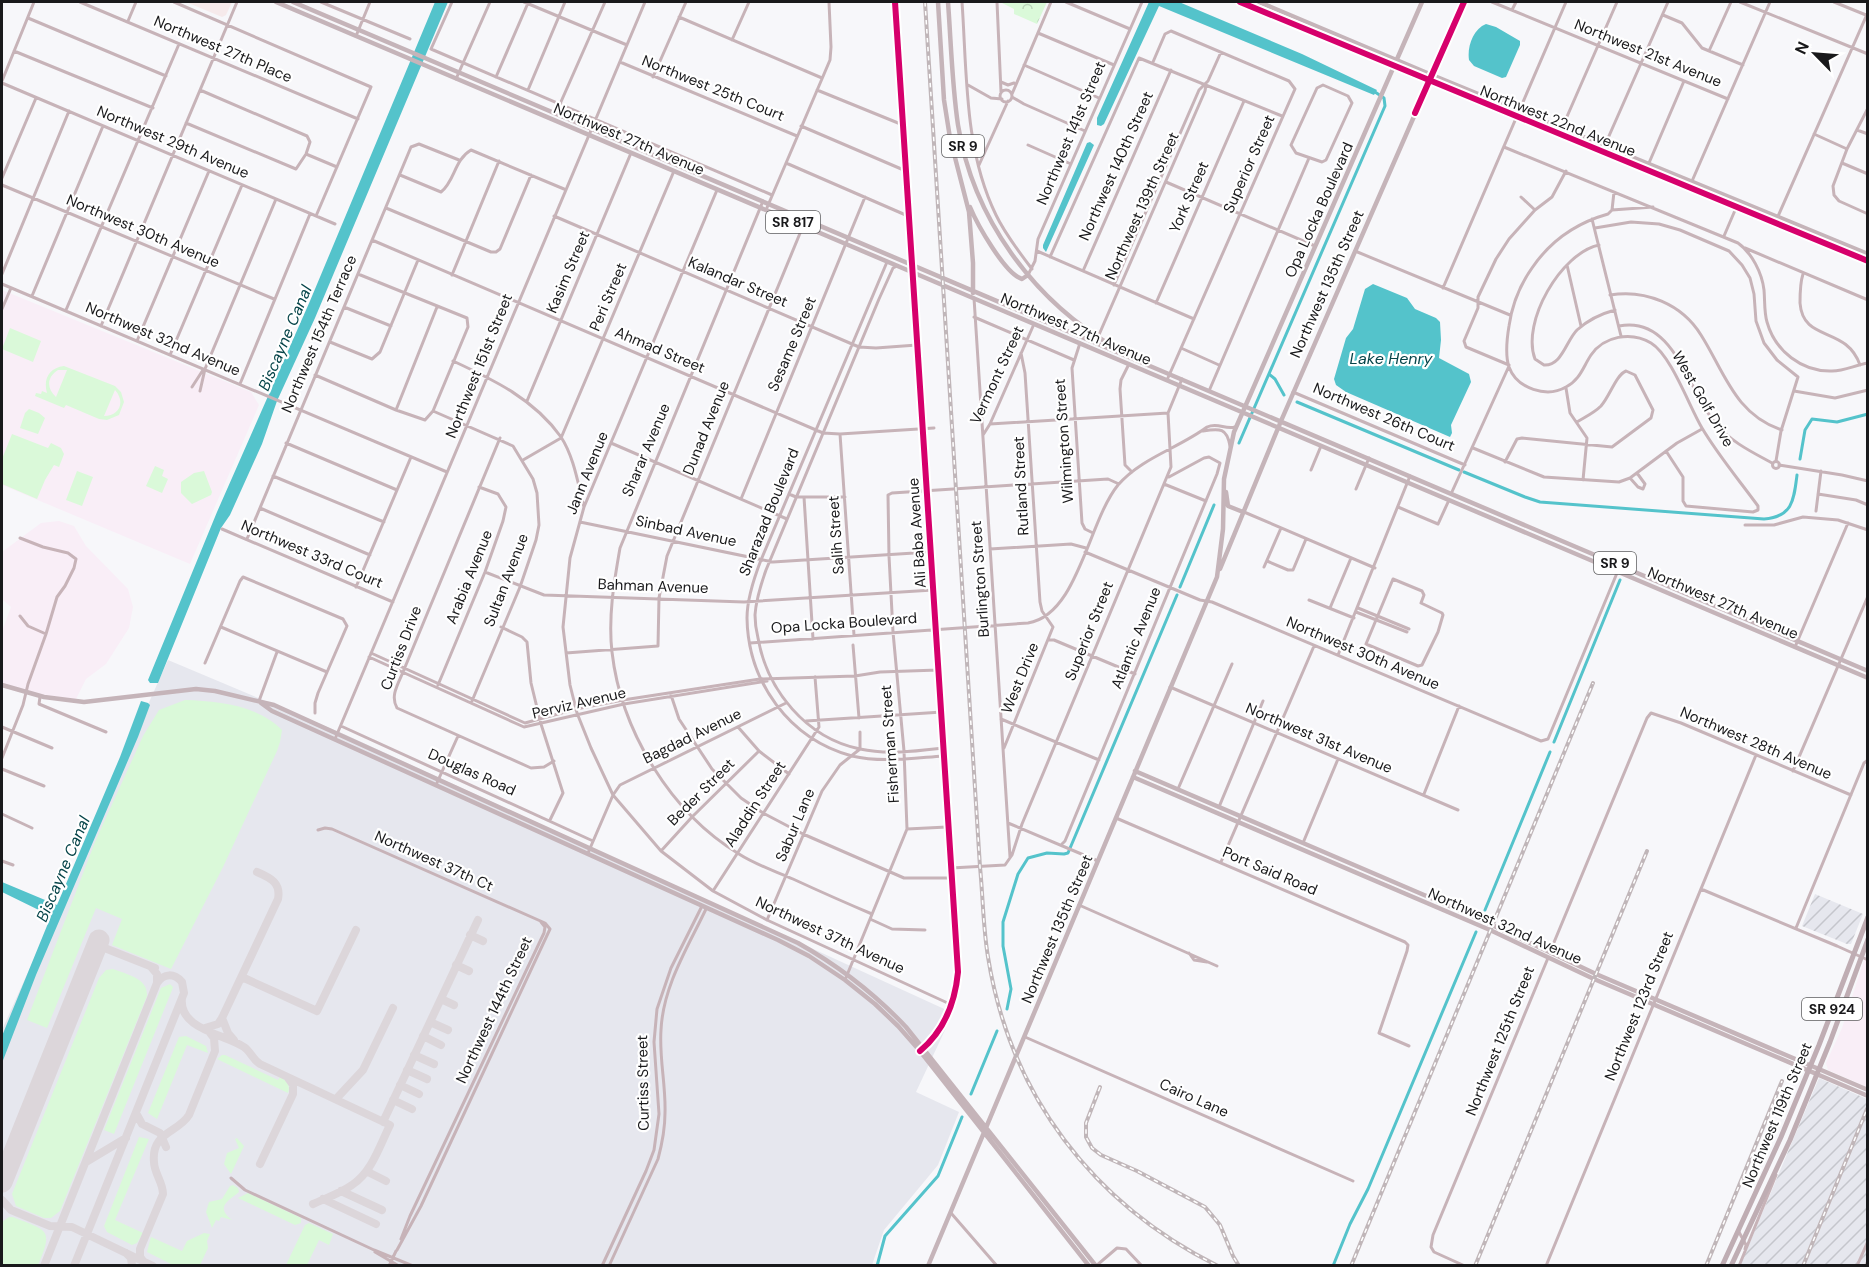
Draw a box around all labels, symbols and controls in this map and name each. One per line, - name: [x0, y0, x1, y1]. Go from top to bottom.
- street label: Northwest 27th Place: [151, 11, 295, 87]
- street label: Northwest 21st Avenue: [1571, 14, 1725, 92]
- north arrow: [1785, 24, 1845, 84]
- text: N: [1790, 38, 1814, 58]
- street label: Northwest 25th Court: [639, 50, 787, 126]
- street label: Northwest 141st Street: [1032, 58, 1110, 208]
- street label: Northwest 22nd Avenue: [1477, 81, 1639, 161]
- street label: Northwest 140th Street: [1074, 88, 1158, 244]
- street label: Northwest 27th Avenue: [551, 98, 707, 180]
- street label: Northwest 29th Avenue: [94, 101, 252, 183]
- street label: Superior Street: [1218, 112, 1280, 216]
- street label: Northwest 139th Street: [1100, 129, 1184, 283]
- road number: SR 9: [942, 135, 984, 157]
- street label: Opa Locka Boulevard: [1280, 139, 1358, 281]
- street label: York Street: [1164, 158, 1214, 236]
- street label: Northwest 30th Avenue: [63, 190, 223, 272]
- street label: Northwest 135th Street: [1285, 207, 1369, 361]
- road number: SR 817: [766, 211, 820, 233]
- street label: Kasim Street: [542, 228, 594, 316]
- street label: Northwest 154th Terrace: [277, 252, 361, 416]
- street label: Kalandar Street: [685, 252, 791, 312]
- street label: Peri Street: [585, 260, 631, 334]
- water label: Biscayne Canal: [253, 282, 317, 394]
- street label: Northwest 27th Avenue: [998, 288, 1154, 370]
- street label: Northwest 151st Street: [441, 291, 517, 441]
- street label: Sesame Street: [763, 293, 821, 395]
- street label: Northwest 32nd Avenue: [82, 297, 244, 381]
- street label: Ahmad Street: [612, 322, 708, 378]
- street label: Vermont Street: [965, 322, 1029, 427]
- street label: West Golf Drive: [1667, 347, 1739, 451]
- water label: Lake Henry: [1350, 348, 1433, 369]
- street label: Dunad Avenue: [678, 378, 734, 478]
- street label: Wilmington Street: [1050, 378, 1078, 504]
- street label: Northwest 26th Court: [1310, 378, 1458, 456]
- street label: Sharar Avenue: [617, 400, 675, 500]
- street label: Jann Avenue: [561, 429, 613, 517]
- street label: Rutland Street: [1008, 436, 1034, 536]
- street label: Sharazad Boulevard: [734, 445, 804, 579]
- street label: Ali Baba Avenue: [903, 477, 931, 589]
- street label: Salih Street: [823, 495, 849, 575]
- street label: Sinbad Avenue: [634, 511, 738, 551]
- street label: Northwest 33rd Court: [238, 515, 386, 593]
- street label: Burlington Street: [966, 520, 994, 638]
- street label: Arabia Avenue: [441, 527, 497, 627]
- street label: Sultan Avenue: [479, 531, 533, 629]
- road number: SR 9: [1594, 552, 1636, 574]
- street label: Northwest 27th Avenue: [1645, 562, 1801, 644]
- street label: Bahman Avenue: [597, 574, 709, 598]
- street label: Superior Street: [1060, 578, 1118, 684]
- street label: Atlantic Avenue: [1106, 584, 1166, 692]
- street label: Curtiss Drive: [376, 603, 426, 693]
- street label: Opa Locka Boulevard: [770, 608, 918, 638]
- street label: Northwest 30th Avenue: [1283, 612, 1443, 694]
- street label: West Drive: [997, 640, 1043, 716]
- street label: Perviz Avenue: [530, 682, 628, 724]
- street label: Fisherman Street: [876, 684, 904, 804]
- street label: Northwest 31st Avenue: [1243, 698, 1395, 778]
- street label: Northwest 28th Avenue: [1677, 702, 1835, 784]
- street label: Bagdad Avenue: [639, 704, 745, 768]
- street label: Douglas Road: [425, 744, 519, 800]
- street label: Beder Street: [663, 754, 739, 830]
- street label: Aladdin Street: [720, 757, 790, 851]
- street label: Sabur Lane: [771, 785, 819, 865]
- water label: Biscayne Canal: [31, 813, 95, 925]
- street label: Northwest 37th Ct: [372, 826, 497, 896]
- street label: Port Said Road: [1219, 842, 1321, 900]
- street label: Northwest 135th Street: [1017, 851, 1097, 1006]
- street label: Northwest 32nd Avenue: [1425, 883, 1585, 969]
- street label: Northwest 37th Avenue: [752, 892, 908, 978]
- street label: Northwest 123rd Street: [1600, 928, 1678, 1084]
- street label: Northwest 144th Street: [451, 933, 537, 1087]
- street label: Northwest 125th Street: [1461, 963, 1539, 1119]
- road number: SR 924: [1802, 998, 1862, 1020]
- street label: Curtiss Street: [632, 1035, 654, 1131]
- street label: Northwest 119th Street: [1737, 1039, 1817, 1191]
- street label: Cairo Lane: [1156, 1074, 1232, 1122]

